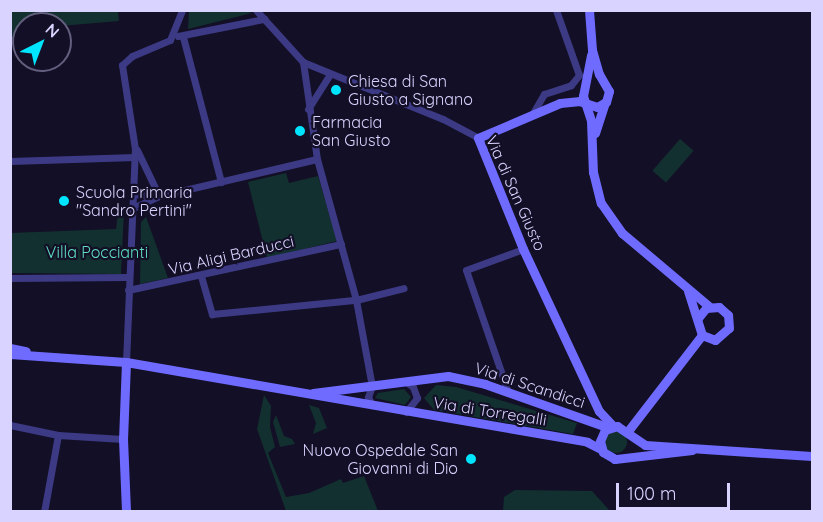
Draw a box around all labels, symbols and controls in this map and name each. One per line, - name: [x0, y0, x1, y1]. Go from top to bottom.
- north arrow: [12, 12, 72, 72]
- text: N: [42, 19, 64, 41]
- place label: Chiesa di San Giusto a Signano: [348, 71, 473, 109]
- marker: Chiesa di San Giusto a Signano: [329, 83, 343, 97]
- place label: Farmacia San Giusto: [312, 112, 390, 150]
- marker: Farmacia San Giusto: [293, 124, 307, 138]
- street label: Via di San Giusto: [482, 132, 550, 254]
- place label: Scuola Primaria "Sandro Pertini": [76, 182, 192, 220]
- marker: Scuola Primaria "Sandro Pertini": [57, 194, 71, 208]
- street label: Via Aligi Barducci: [166, 231, 296, 279]
- park label: Villa Poccianti: [46, 242, 148, 262]
- street label: Via di Scandicci: [472, 358, 588, 412]
- street label: Via di Torregalli: [432, 393, 548, 429]
- place label: Nuovo Ospedale San Giovanni di Dio: [302, 440, 458, 478]
- marker: Nuovo Ospedale San Giovanni di Dio: [462, 450, 480, 468]
- scale bar: [619, 471, 733, 509]
- text: 100 m: [627, 482, 676, 505]

